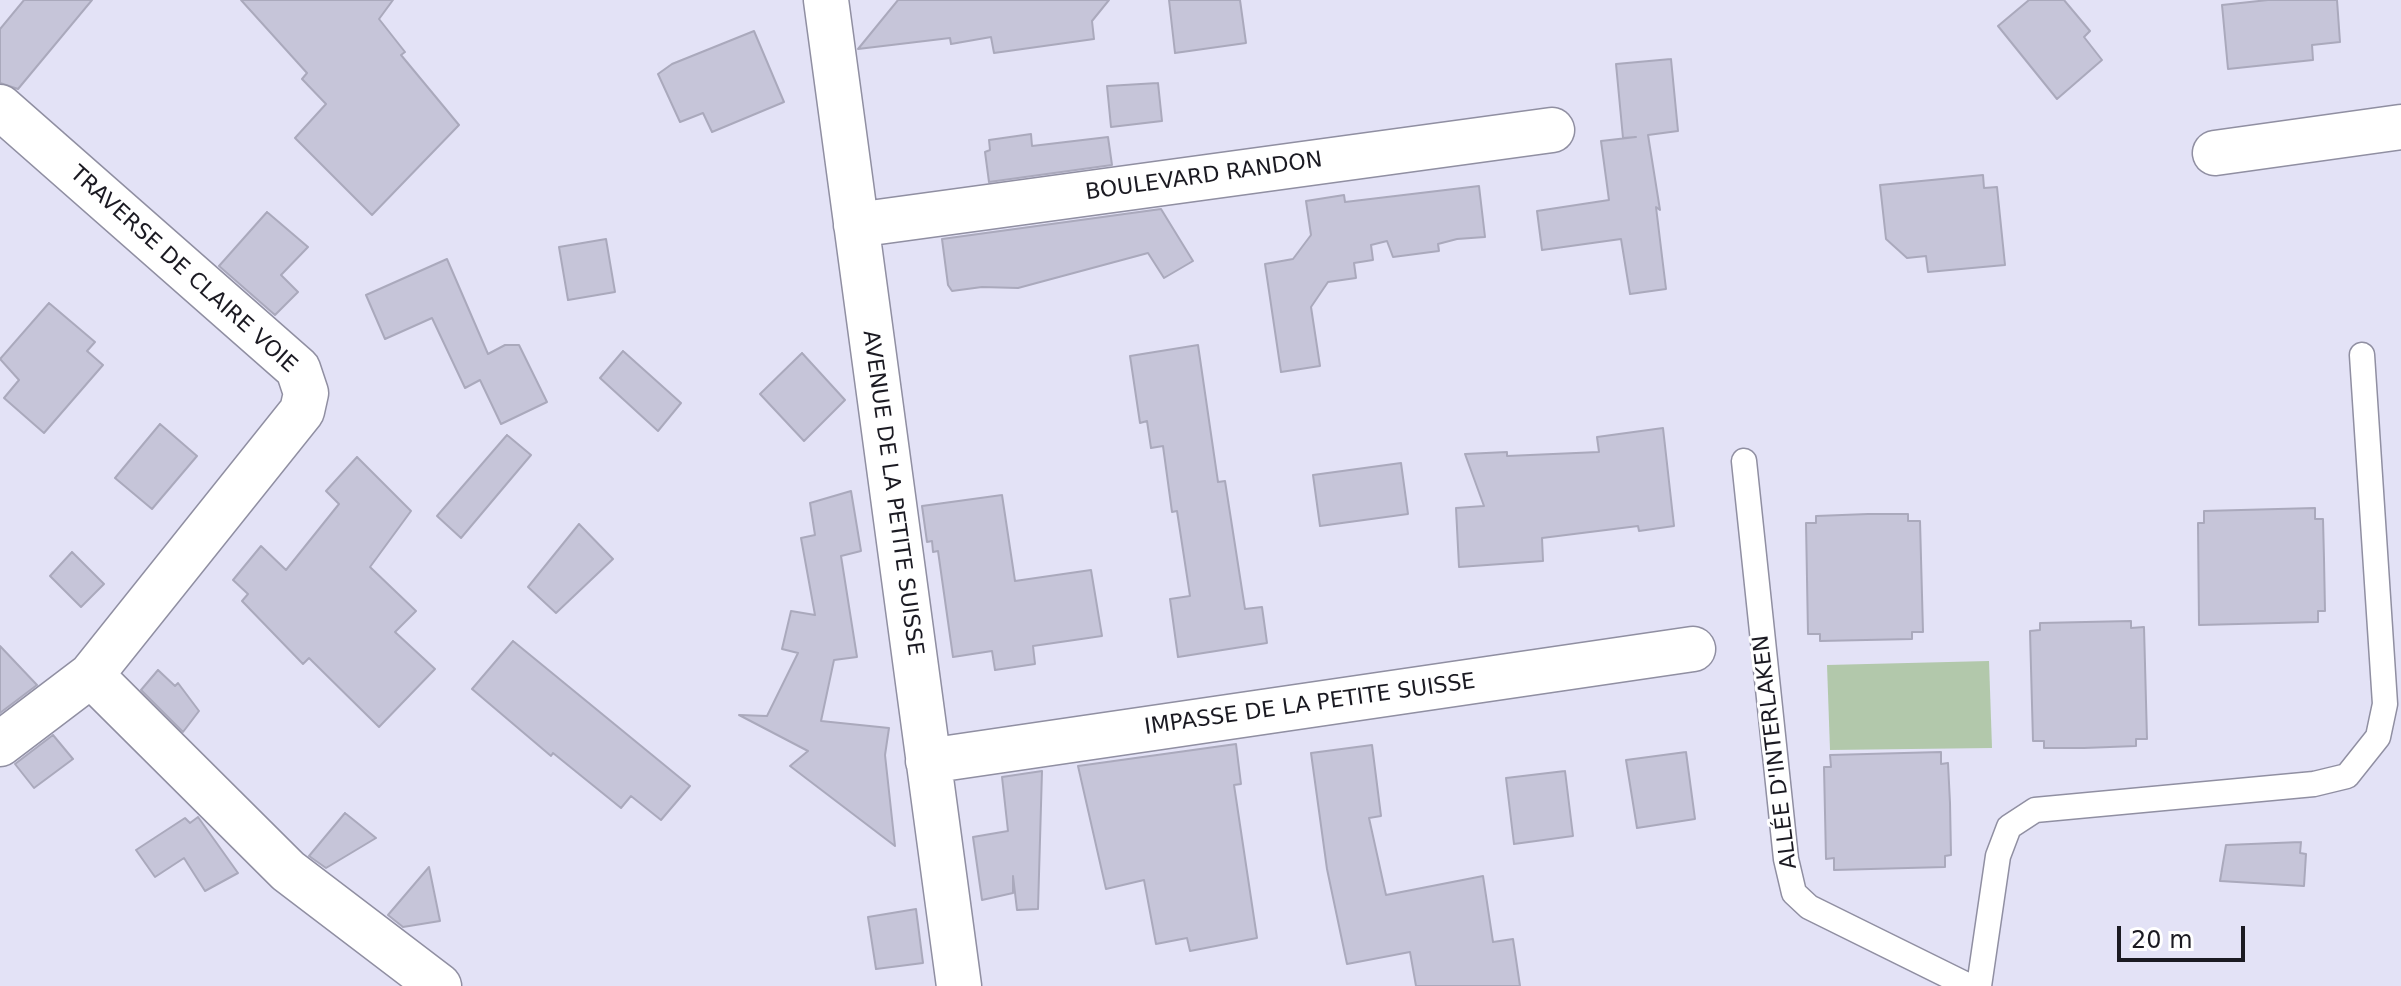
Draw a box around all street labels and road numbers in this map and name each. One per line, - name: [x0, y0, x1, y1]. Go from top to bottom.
- street label: BOULEVARD RANDON: [1084, 147, 1324, 207]
- street label: TRAVERSE DE CLAIRE VOIE: [64, 161, 302, 379]
- street label: AVENUE DE LA PETITE SUISSE: [856, 329, 928, 657]
- street label: ALLÉE D'INTERLAKEN: [1749, 634, 1803, 870]
- street label: IMPASSE DE LA PETITE SUISSE: [1143, 669, 1477, 741]

